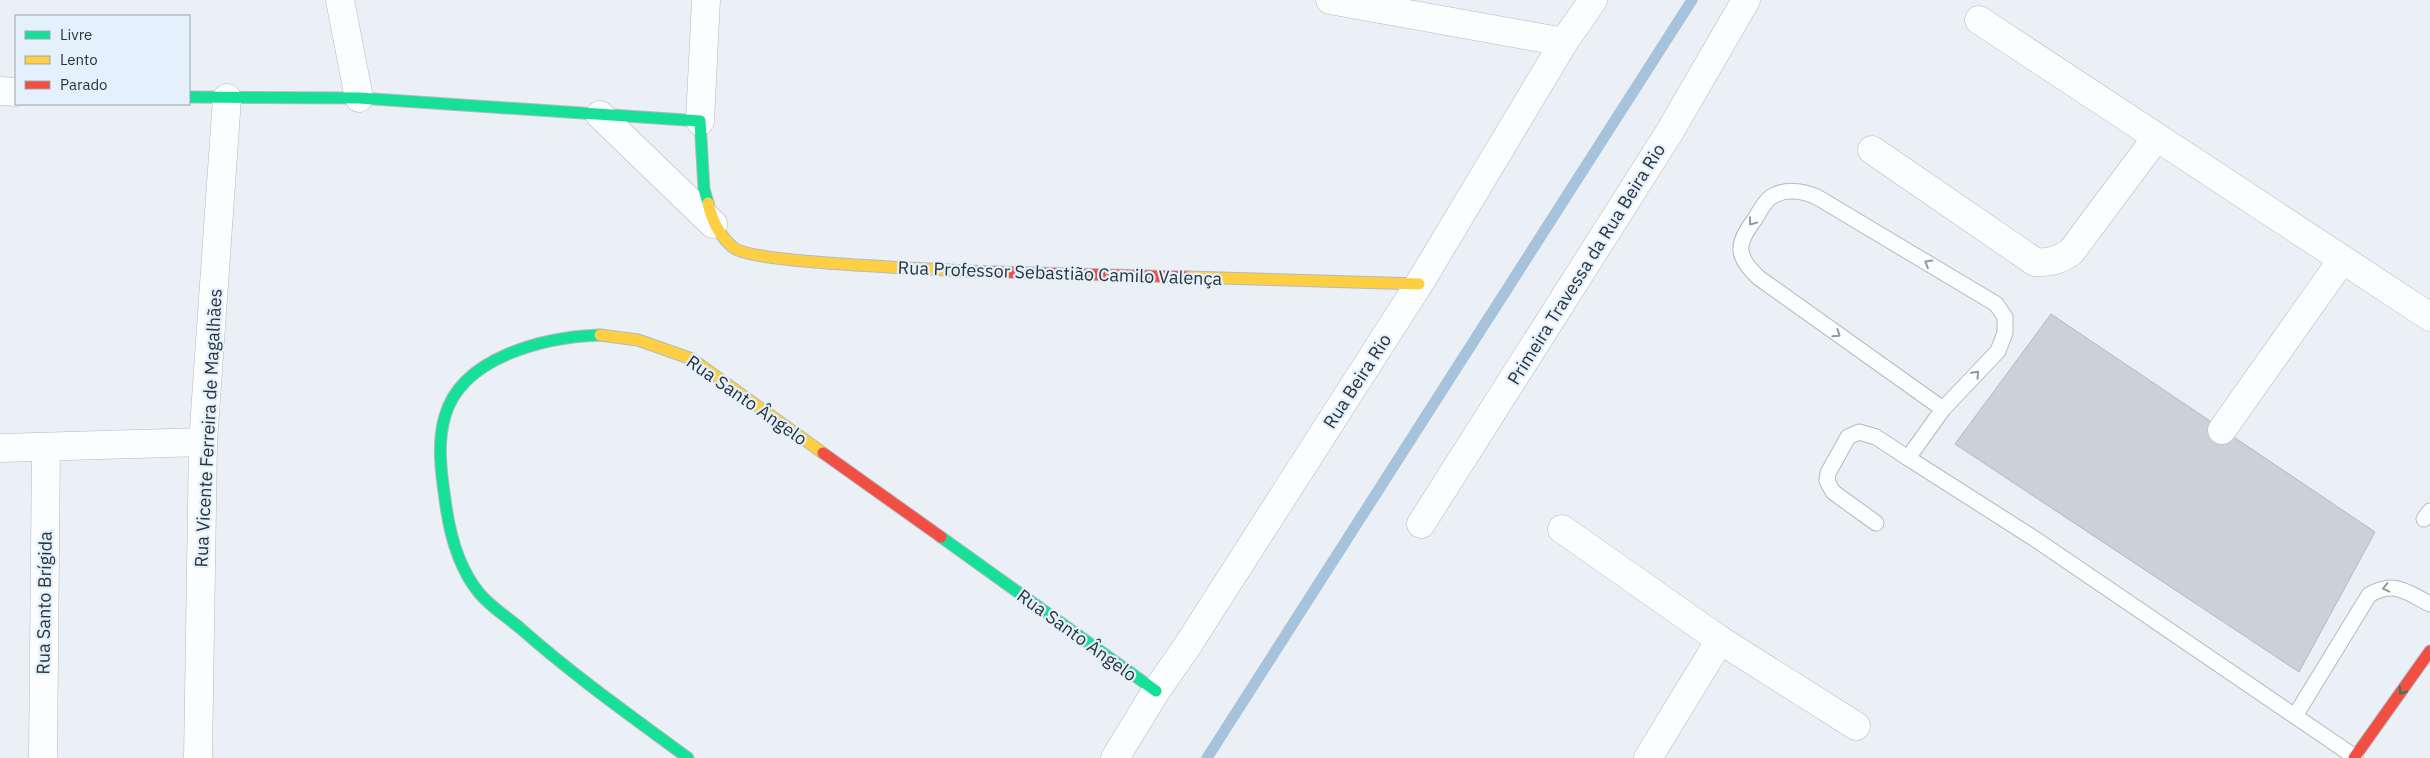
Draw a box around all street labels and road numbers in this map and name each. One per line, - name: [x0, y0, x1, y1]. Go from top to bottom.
- street label: Primeira Travessa da Rua Beira Rio: [1502, 139, 1670, 389]
- street label: Rua Professor Sebastião Camilo Valença: [897, 256, 1223, 290]
- street label: Rua Vicente Ferreira de Magalhães: [189, 288, 227, 568]
- street label: Rua Beira Rio: [1318, 329, 1396, 433]
- street label: Rua Santo Ângelo: [682, 350, 812, 450]
- street label: Rua Santo Brígida: [31, 531, 57, 675]
- street label: Rua Santo Ângelo: [1013, 584, 1141, 686]

